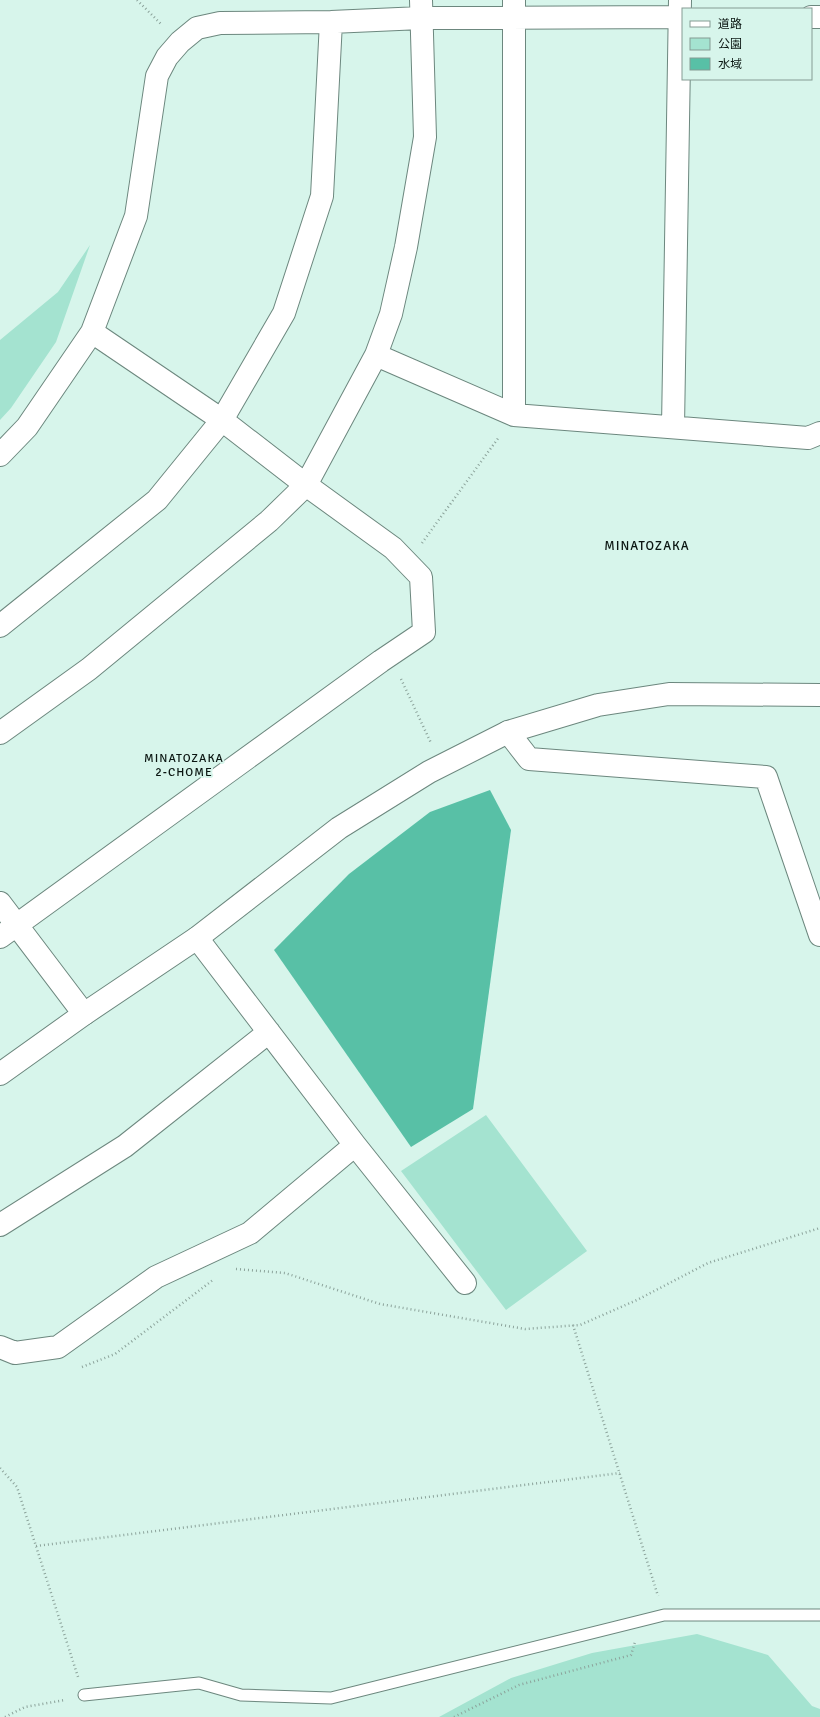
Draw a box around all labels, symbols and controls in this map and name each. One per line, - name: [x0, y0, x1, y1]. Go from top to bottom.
- legend: [682, 8, 812, 80]
- text: 道路: [718, 17, 742, 32]
- text: 公園: [718, 37, 742, 52]
- text: 水域: [718, 57, 742, 72]
- district label: MINATOZAKA: [604, 538, 690, 554]
- district label: MINATOZAKA 2-CHOME: [144, 751, 224, 780]

